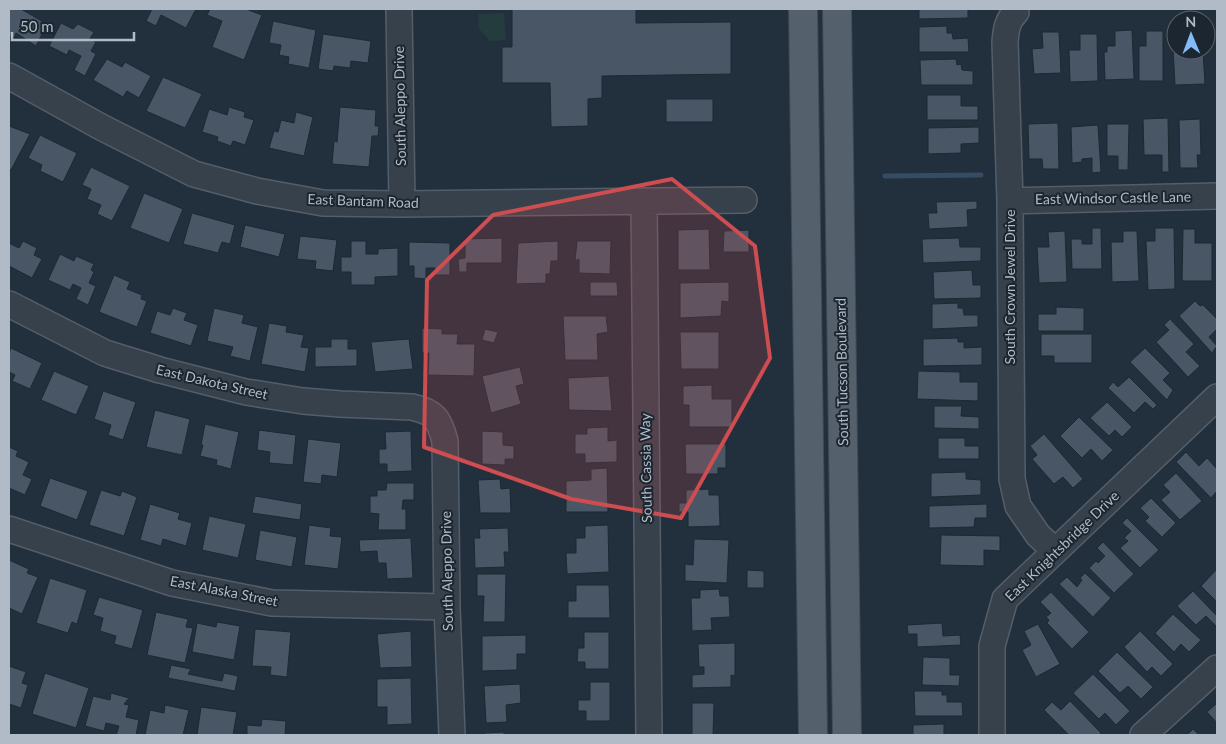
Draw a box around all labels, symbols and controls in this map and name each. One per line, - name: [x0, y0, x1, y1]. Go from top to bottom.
- scale bar: [12, 10, 135, 42]
- north arrow: [1166, 10, 1216, 60]
- text: N: [1185, 13, 1196, 30]
- text: 50 m: [20, 17, 54, 35]
- street label: South Aleppo Drive: [390, 46, 409, 166]
- street label: East Windsor Castle Lane: [1035, 188, 1191, 207]
- street label: East Bantam Road: [307, 190, 419, 211]
- street label: South Crown Jewel Drive: [1001, 209, 1018, 365]
- street label: South Tucson Boulevard: [832, 298, 851, 446]
- street label: East Dakota Street: [155, 360, 270, 403]
- street label: South Cassia Way: [636, 412, 655, 523]
- street label: East Knightsbridge Drive: [1001, 487, 1122, 604]
- street label: South Aleppo Drive: [437, 511, 456, 631]
- street label: East Alaska Street: [169, 572, 279, 609]

